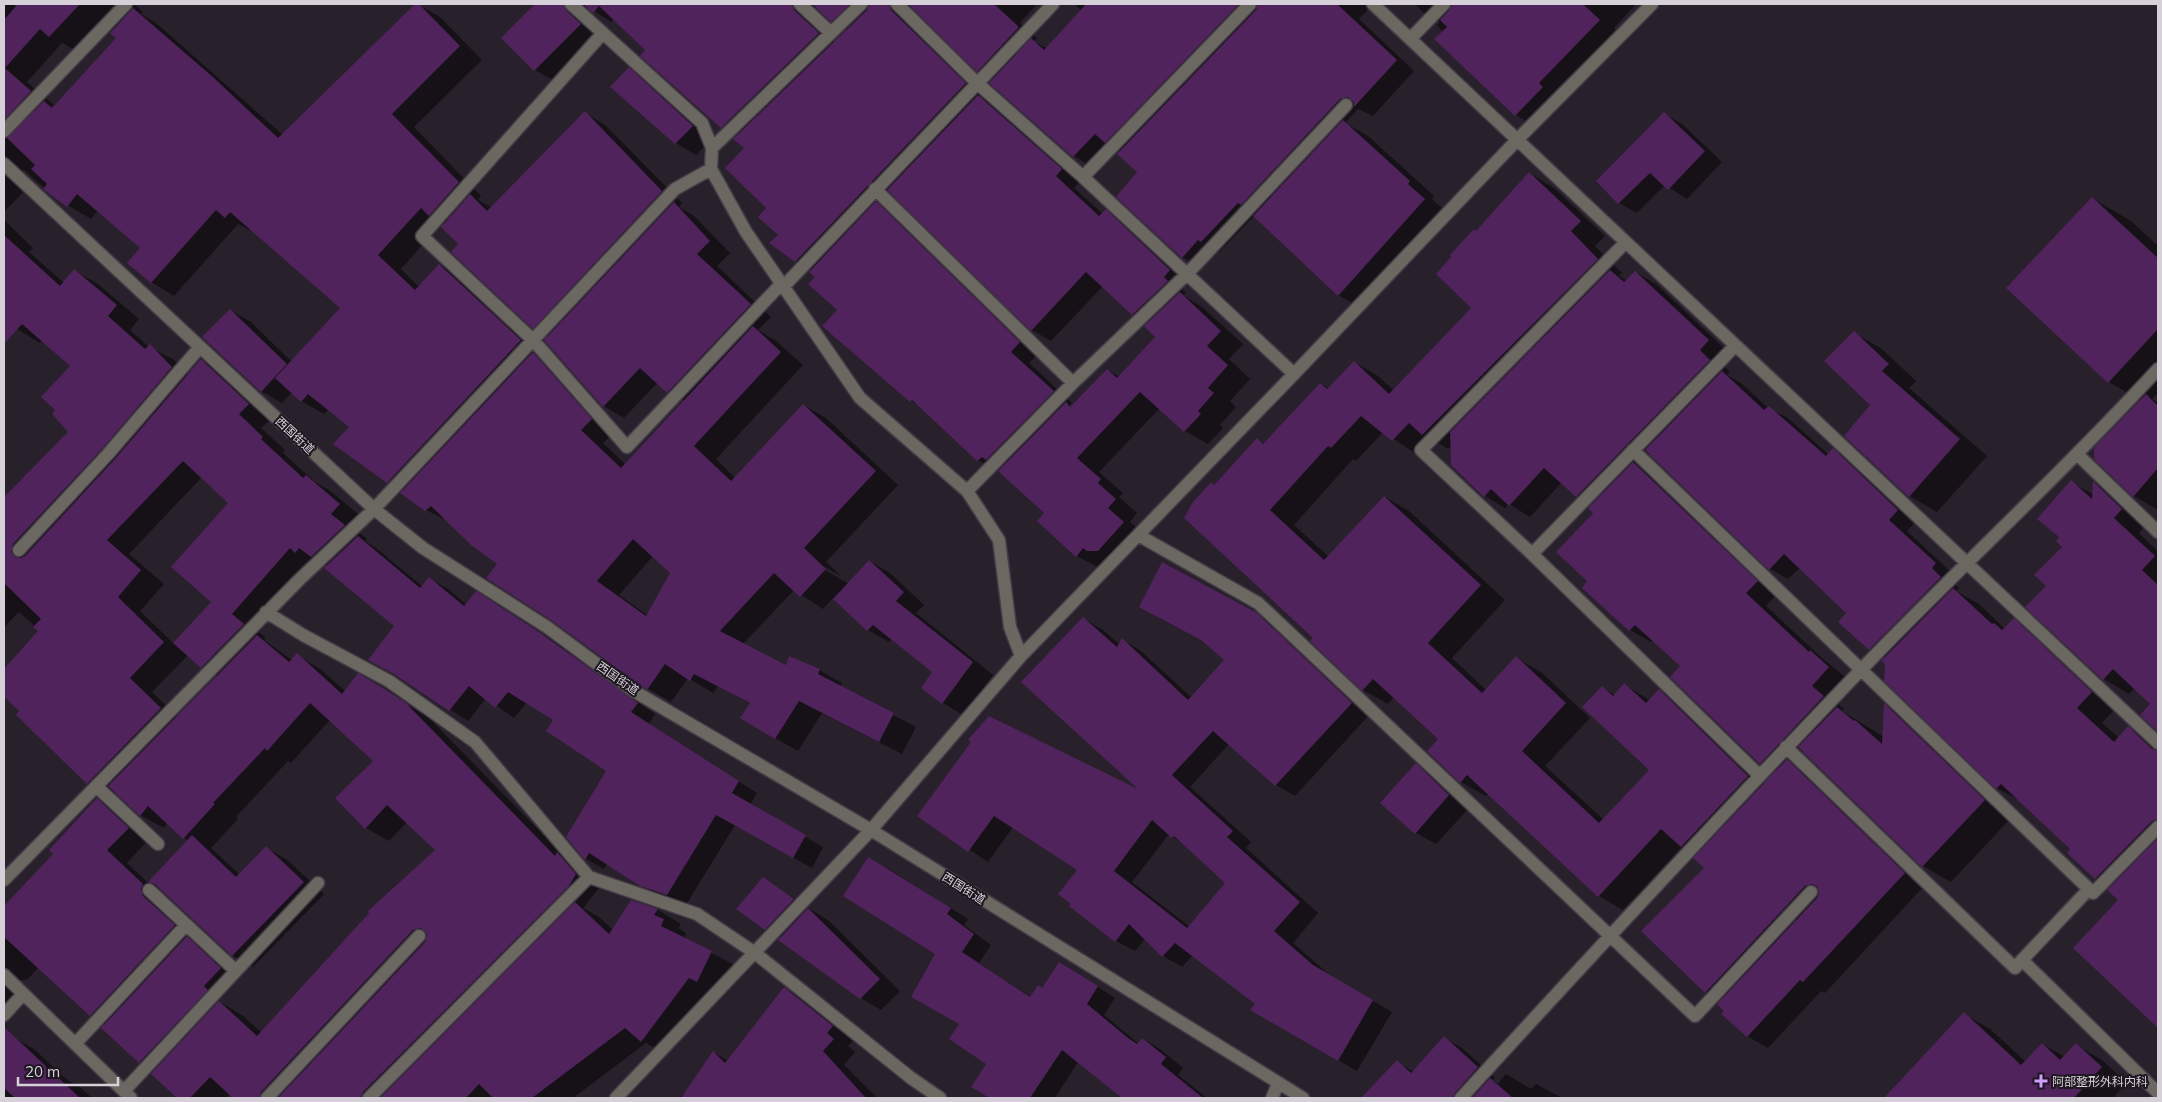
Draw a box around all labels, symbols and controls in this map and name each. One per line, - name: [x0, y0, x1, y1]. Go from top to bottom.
- street label: 西国街道: [272, 413, 318, 457]
- street label: 西国街道: [594, 658, 642, 698]
- street label: 西国街道: [940, 869, 988, 907]
- scale bar: [18, 1054, 118, 1086]
- text: 20 m: [25, 1062, 60, 1081]
- marker: 阿部整形外科内科: [2034, 1074, 2048, 1088]
- place label: 阿部整形外科内科: [2052, 1074, 2148, 1089]

